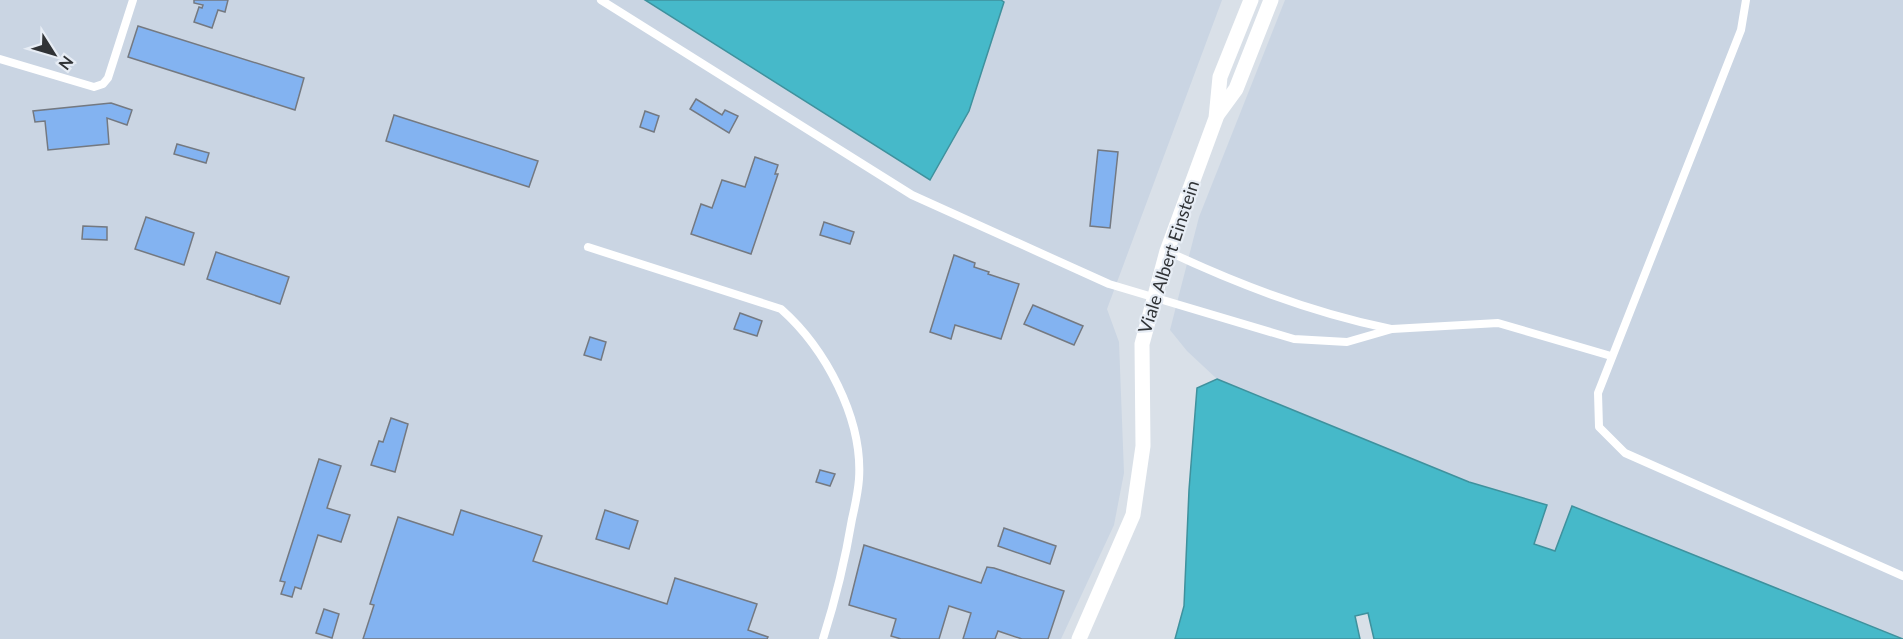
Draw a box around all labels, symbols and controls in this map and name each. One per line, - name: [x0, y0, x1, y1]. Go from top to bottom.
- north arrow: [24, 24, 84, 84]
- text: N: [55, 53, 78, 74]
- street label: Viale Albert Einstein: [1133, 177, 1203, 336]

